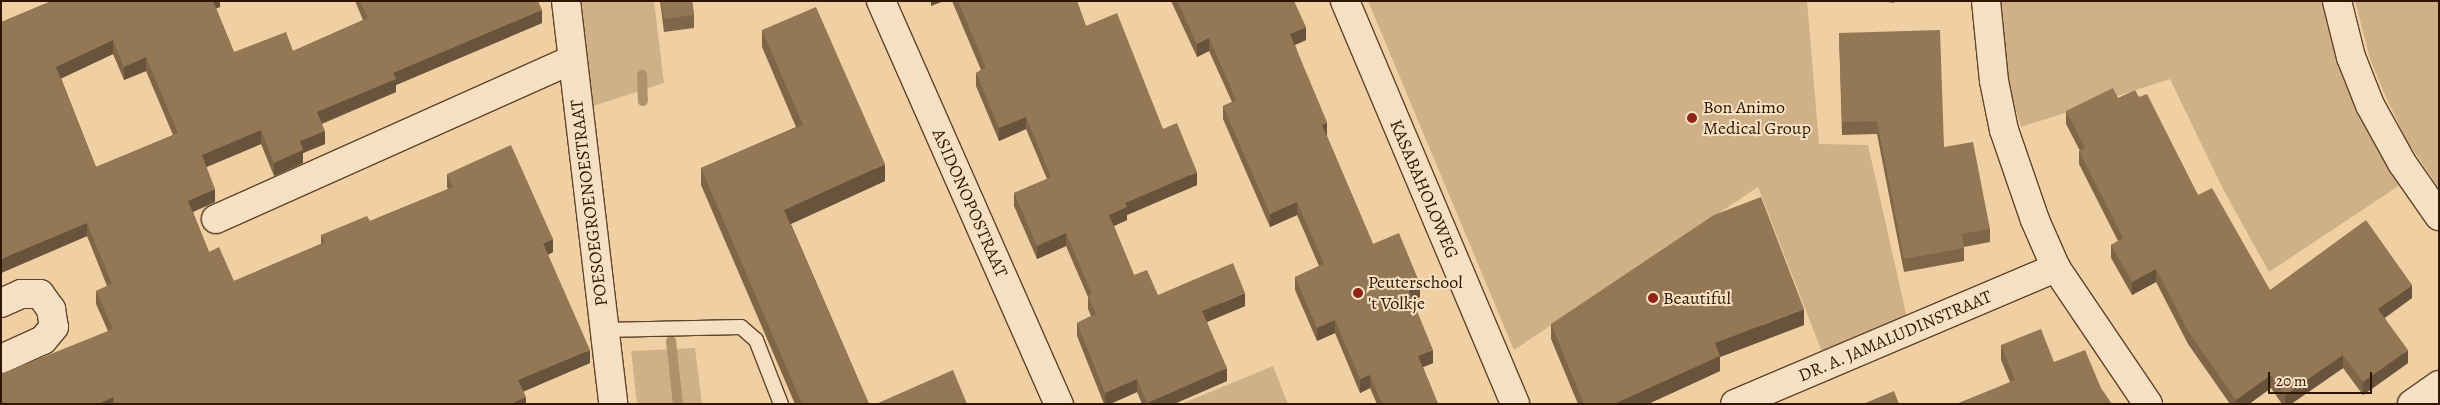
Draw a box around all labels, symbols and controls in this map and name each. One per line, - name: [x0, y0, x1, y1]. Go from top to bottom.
- place label: Bon Animo Medical Group: [1703, 97, 1811, 140]
- street label: POESOEGROENOESTRAAT: [566, 98, 612, 308]
- marker: Bon Animo Medical Group: [1685, 111, 1699, 125]
- street label: KASABAHOLOWEG: [1385, 116, 1463, 262]
- street label: ASIDONOPOSTRAAT: [928, 125, 1012, 281]
- place label: Peuterschool 't Volkje: [1368, 272, 1463, 314]
- street label: DR. A. JAMALUDINSTRAAT: [1795, 285, 1995, 387]
- marker: Peuterschool 't Volkje: [1352, 287, 1364, 299]
- place label: Beautiful: [1663, 287, 1731, 309]
- marker: Beautiful: [1647, 292, 1659, 304]
- scale bar: [2270, 362, 2374, 394]
- text: 20 m: [2276, 371, 2307, 391]

